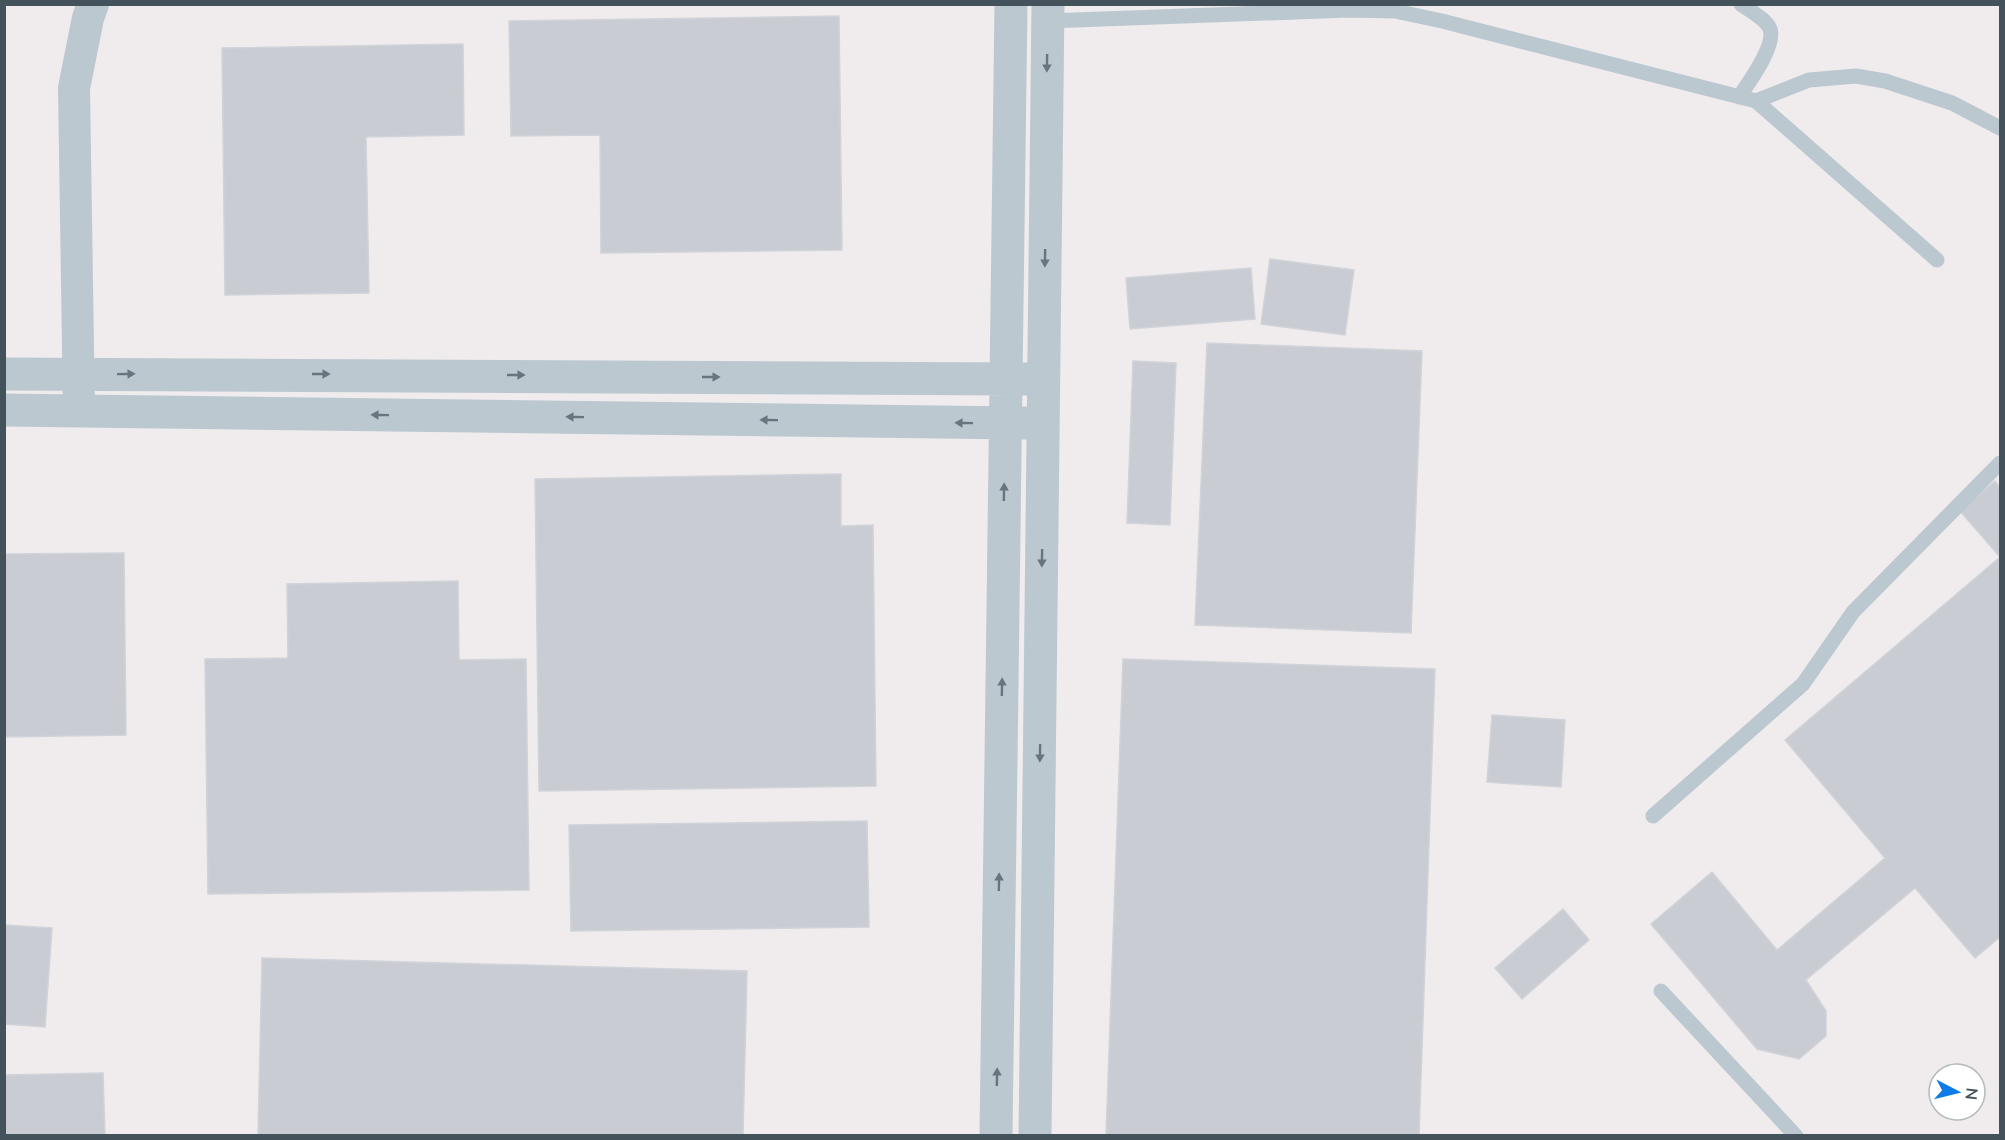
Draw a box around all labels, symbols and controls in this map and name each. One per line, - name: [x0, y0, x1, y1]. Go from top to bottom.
- one-way arrow: [1042, 53, 1052, 72]
- one-way arrow: [1040, 248, 1050, 267]
- one-way arrow: [116, 369, 135, 379]
- one-way arrow: [311, 369, 330, 379]
- one-way arrow: [506, 371, 525, 380]
- one-way arrow: [701, 372, 720, 382]
- one-way arrow: [370, 410, 389, 420]
- one-way arrow: [565, 412, 584, 422]
- one-way arrow: [760, 415, 779, 425]
- one-way arrow: [955, 418, 974, 427]
- one-way arrow: [999, 483, 1009, 502]
- one-way arrow: [1037, 548, 1047, 567]
- one-way arrow: [997, 678, 1007, 697]
- one-way arrow: [1035, 743, 1045, 762]
- one-way arrow: [995, 873, 1004, 892]
- north arrow: [1927, 1062, 1987, 1122]
- one-way arrow: [992, 1068, 1002, 1087]
- text: N: [1959, 1086, 1983, 1101]

